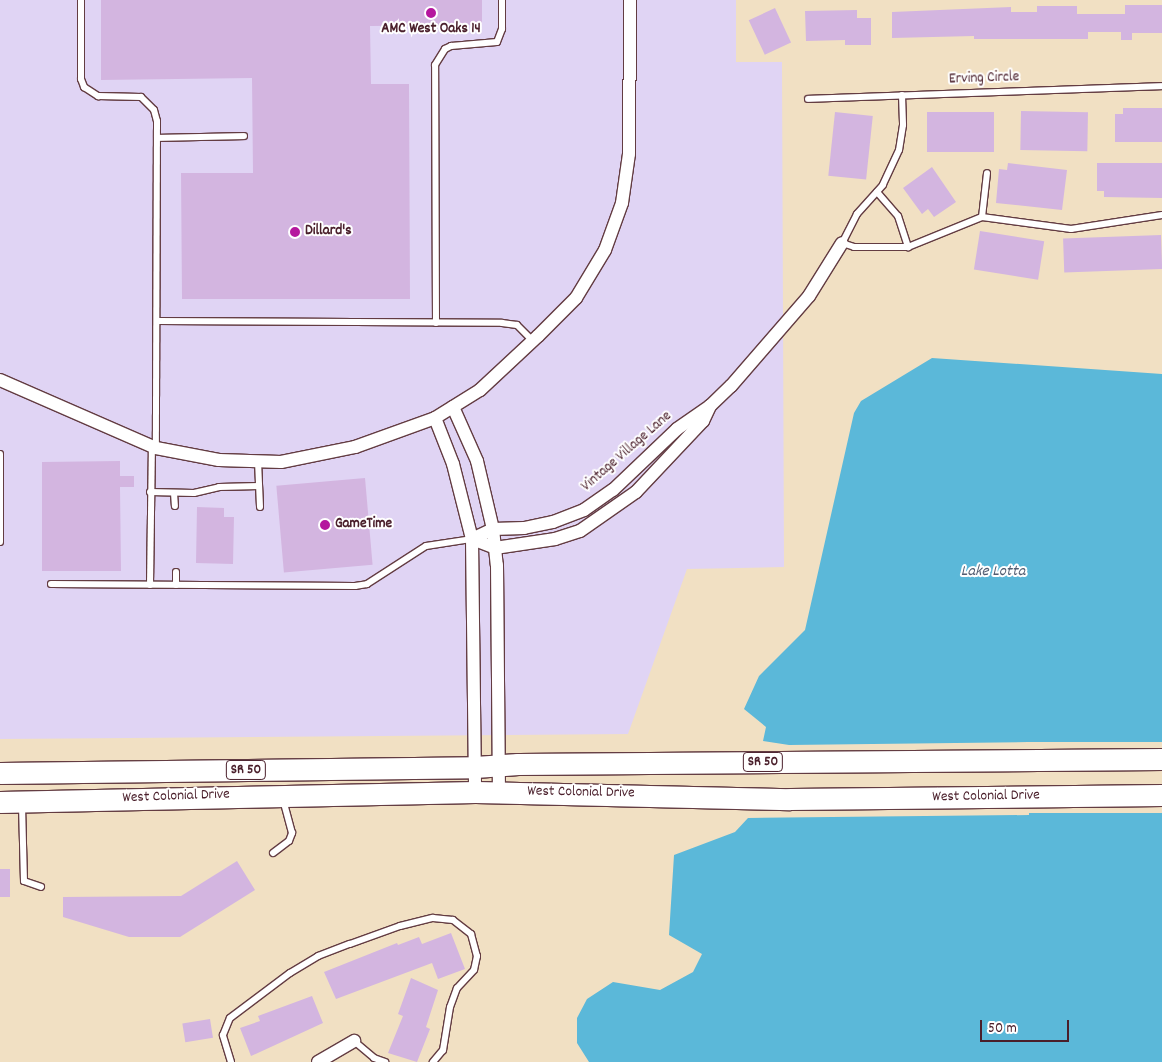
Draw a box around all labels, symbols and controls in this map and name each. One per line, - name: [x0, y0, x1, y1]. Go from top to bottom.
- marker: AMC West Oaks 14: [425, 7, 437, 19]
- place label: AMC West Oaks 14: [381, 21, 481, 39]
- street label: Erving Circle: [949, 69, 1019, 89]
- place label: Dillard's: [305, 223, 352, 241]
- marker: Dillard's: [289, 226, 301, 238]
- street label: Vintage Village Lane: [578, 408, 676, 496]
- place label: GameTime: [335, 516, 392, 534]
- marker: GameTime: [319, 519, 331, 531]
- water label: Lake Lotta: [961, 562, 1025, 582]
- road number: SR 50: [742, 750, 784, 774]
- road number: SR 50: [225, 758, 267, 782]
- street label: West Colonial Drive: [527, 783, 635, 803]
- street label: West Colonial Drive: [122, 786, 230, 808]
- street label: West Colonial Drive: [932, 787, 1040, 807]
- scale bar: [982, 1010, 1071, 1042]
- text: 50 m: [988, 1018, 1017, 1040]

